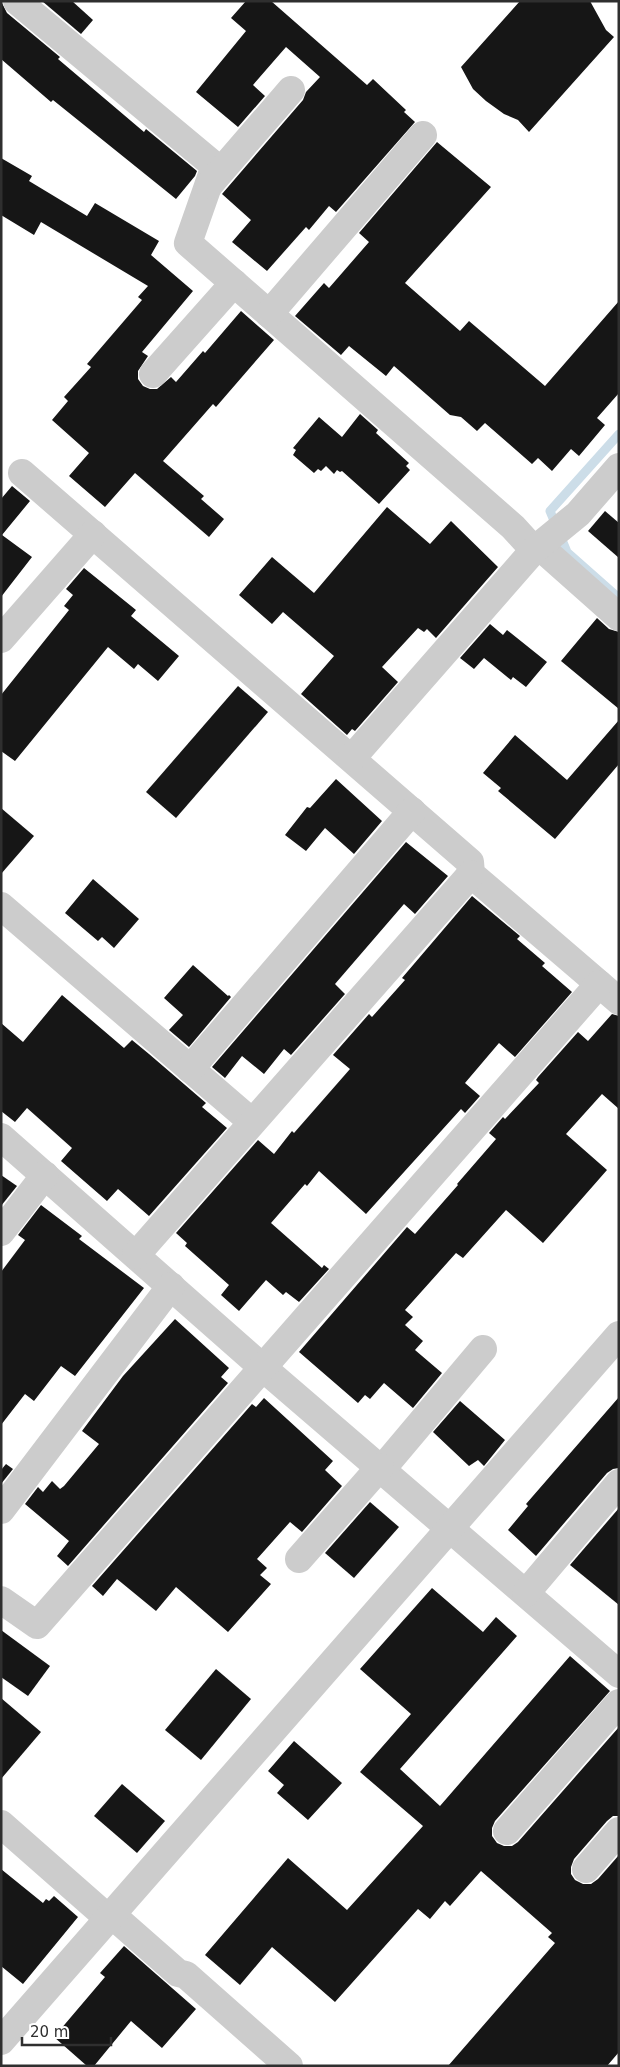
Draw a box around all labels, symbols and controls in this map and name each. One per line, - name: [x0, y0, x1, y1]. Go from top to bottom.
- scale bar: [22, 2014, 111, 2046]
- text: 20 m: [30, 2023, 68, 2041]

